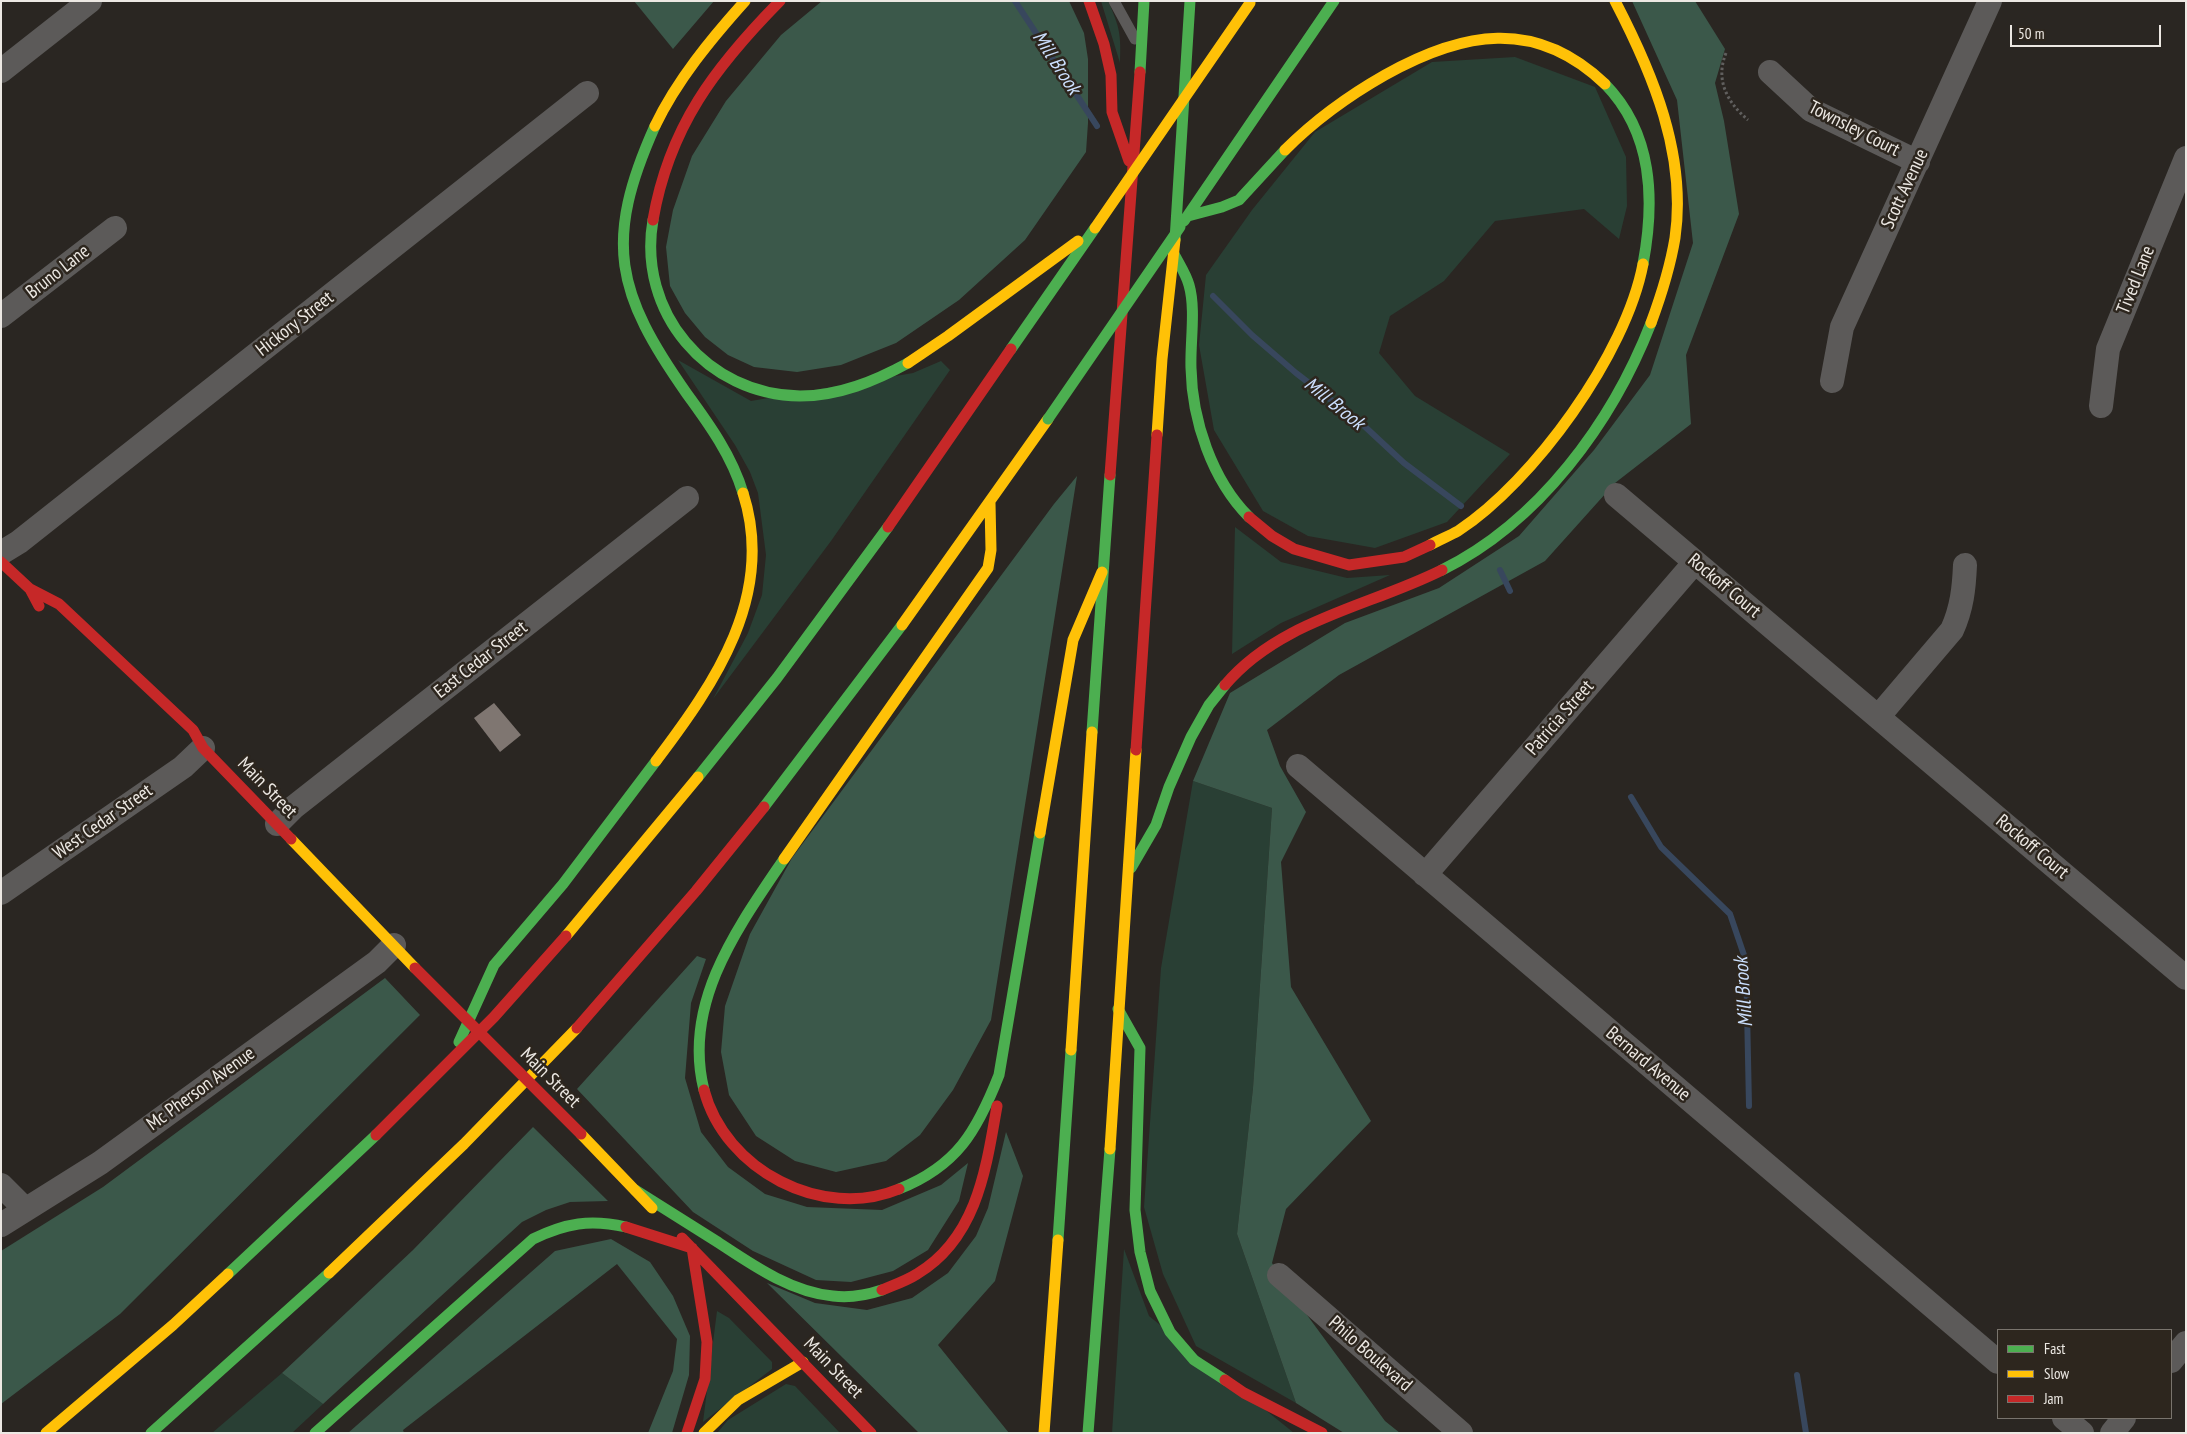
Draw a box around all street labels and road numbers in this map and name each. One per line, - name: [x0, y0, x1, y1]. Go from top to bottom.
- street label: Townsley Court: [1805, 96, 1903, 162]
- street label: Scott Avenue: [1877, 146, 1933, 232]
- street label: Bruno Lane: [22, 240, 94, 304]
- street label: Tived Lane: [2112, 243, 2160, 317]
- street label: Hickory Street: [252, 287, 338, 361]
- street label: Rockoff Court: [1683, 549, 1765, 623]
- street label: East Cedar Street: [430, 617, 532, 703]
- street label: Patricia Street: [1521, 676, 1599, 760]
- street label: Main Street: [233, 753, 301, 823]
- street label: West Cedar Street: [49, 779, 157, 865]
- street label: Rockoff Court: [1991, 810, 2073, 884]
- street label: Bernard Avenue: [1601, 1022, 1695, 1106]
- street label: Mc Pherson Avenue: [143, 1042, 259, 1136]
- street label: Main Street: [515, 1043, 585, 1113]
- street label: Philo Boulevard: [1323, 1311, 1417, 1397]
- street label: Main Street: [799, 1333, 867, 1403]

